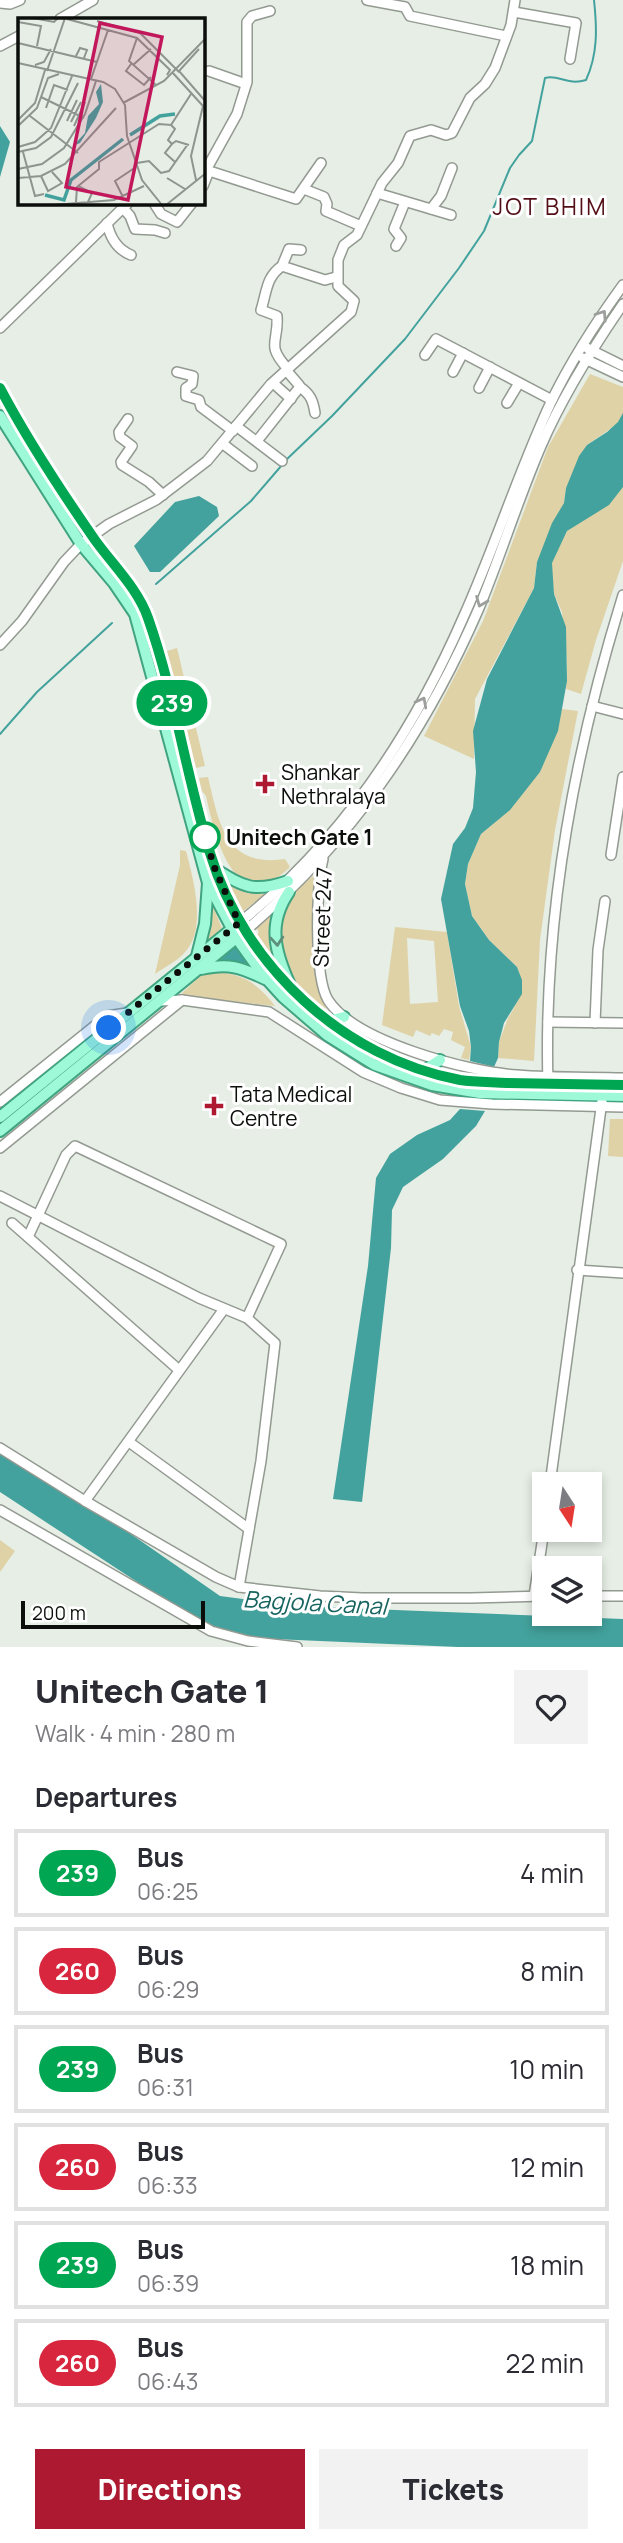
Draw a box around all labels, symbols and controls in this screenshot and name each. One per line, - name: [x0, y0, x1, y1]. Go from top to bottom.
- inset map: [18, 18, 205, 205]
- district label: JOT BHIM: [492, 190, 608, 222]
- one-way arrow: [594, 309, 607, 322]
- one-way arrow: [475, 594, 489, 607]
- line badge: 239: [132, 680, 212, 726]
- text: 239: [150, 686, 194, 719]
- one-way arrow: [413, 696, 427, 709]
- place label: Shankar Nethralaya: [281, 758, 386, 810]
- marker: Shankar Nethralaya: [255, 774, 275, 794]
- marker: Unitech Gate 1: [190, 822, 220, 852]
- place label: Unitech Gate 1: [226, 823, 373, 851]
- street label: Street 247: [306, 866, 338, 968]
- one-way arrow: [269, 936, 284, 947]
- your location: [91, 1010, 126, 1045]
- place label: Tata Medical Centre: [230, 1080, 352, 1132]
- marker: Tata Medical Centre: [204, 1096, 224, 1116]
- north arrow: [532, 1472, 602, 1542]
- map controls: [532, 1472, 602, 1626]
- button: layers: [532, 1556, 602, 1626]
- water label: Bagjola Canal: [242, 1582, 390, 1622]
- scale bar: [21, 1598, 205, 1630]
- text: 200 m: [32, 1600, 86, 1626]
- text: Unitech Gate 1: [35, 1668, 269, 1713]
- button: heart: [514, 1670, 588, 1744]
- text: Walk · 4 min · 280 m: [35, 1717, 235, 1749]
- text: Departures: [35, 1779, 177, 1815]
- text: Bus: [137, 1839, 184, 1875]
- text: 4 min: [520, 1855, 584, 1891]
- text: 239: [56, 1856, 99, 1889]
- text: 06:25: [137, 1875, 199, 1907]
- text: Bus: [137, 1937, 184, 1973]
- text: 8 min: [520, 1953, 584, 1989]
- text: 260: [55, 1954, 100, 1987]
- text: 06:29: [137, 1973, 200, 2005]
- text: Bus: [137, 2035, 184, 2071]
- text: 10 min: [509, 2051, 584, 2087]
- text: 239: [56, 2052, 99, 2085]
- text: 06:31: [137, 2071, 194, 2103]
- text: Bus: [137, 2133, 184, 2169]
- text: 12 min: [510, 2149, 584, 2185]
- text: 260: [55, 2150, 100, 2183]
- text: 06:33: [137, 2169, 198, 2201]
- text: Bus: [137, 2231, 184, 2267]
- text: 18 min: [510, 2247, 584, 2283]
- text: 239: [56, 2248, 99, 2281]
- text: 06:39: [137, 2267, 199, 2299]
- text: Bus: [137, 2329, 184, 2365]
- text: 22 min: [506, 2345, 584, 2381]
- text: 260: [55, 2346, 100, 2379]
- text: 06:43: [137, 2365, 198, 2397]
- button: Directions: [35, 2449, 305, 2529]
- button: Tickets: [319, 2449, 588, 2529]

